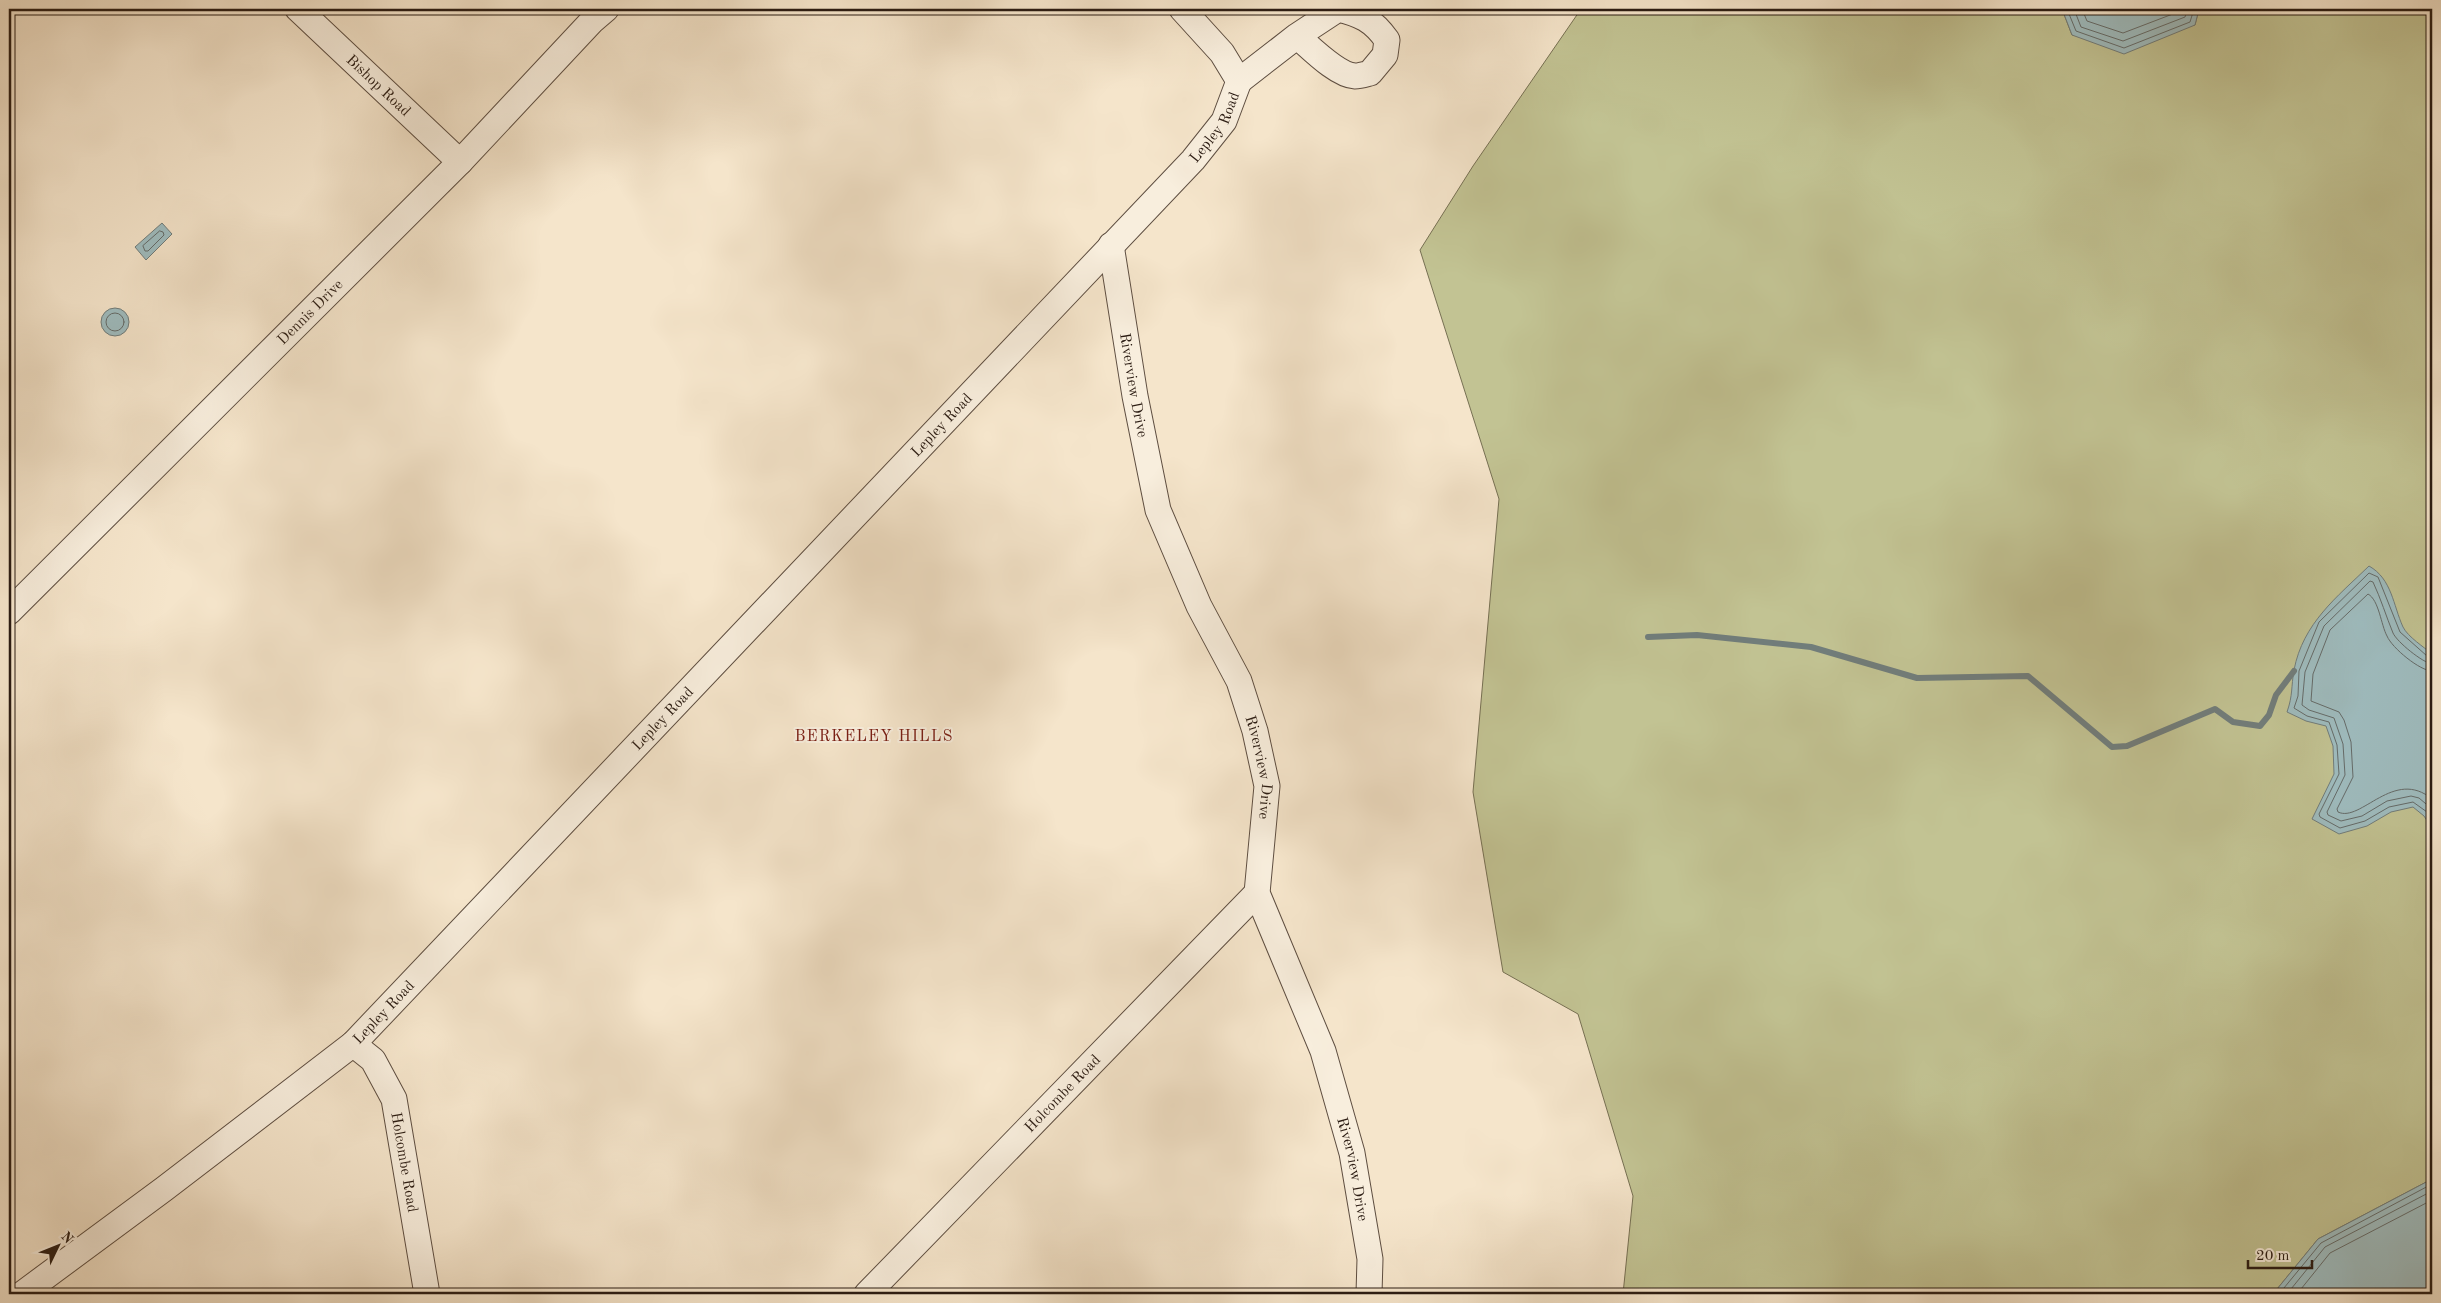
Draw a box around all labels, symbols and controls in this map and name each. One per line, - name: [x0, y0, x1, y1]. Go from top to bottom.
- street label: Bishop Road: [343, 53, 413, 120]
- street label: Lepley Road: [1188, 90, 1243, 166]
- street label: Dennis Drive: [275, 277, 347, 348]
- street label: Riverview Drive: [1116, 332, 1149, 439]
- street label: Lepley Road: [909, 391, 976, 460]
- street label: Lepley Road: [630, 685, 697, 754]
- street label: Riverview Drive: [1242, 714, 1273, 820]
- district label: BERKELEY HILLS: [795, 729, 953, 745]
- street label: Lepley Road: [351, 978, 418, 1048]
- street label: Holcombe Road: [1023, 1053, 1104, 1136]
- street label: Holcombe Road: [387, 1111, 419, 1214]
- street label: Riverview Drive: [1333, 1116, 1369, 1222]
- north arrow: [32, 1220, 82, 1270]
- text: N: [58, 1229, 76, 1247]
- scale bar: [2248, 1238, 2312, 1270]
- text: 20 m: [2256, 1249, 2290, 1264]

